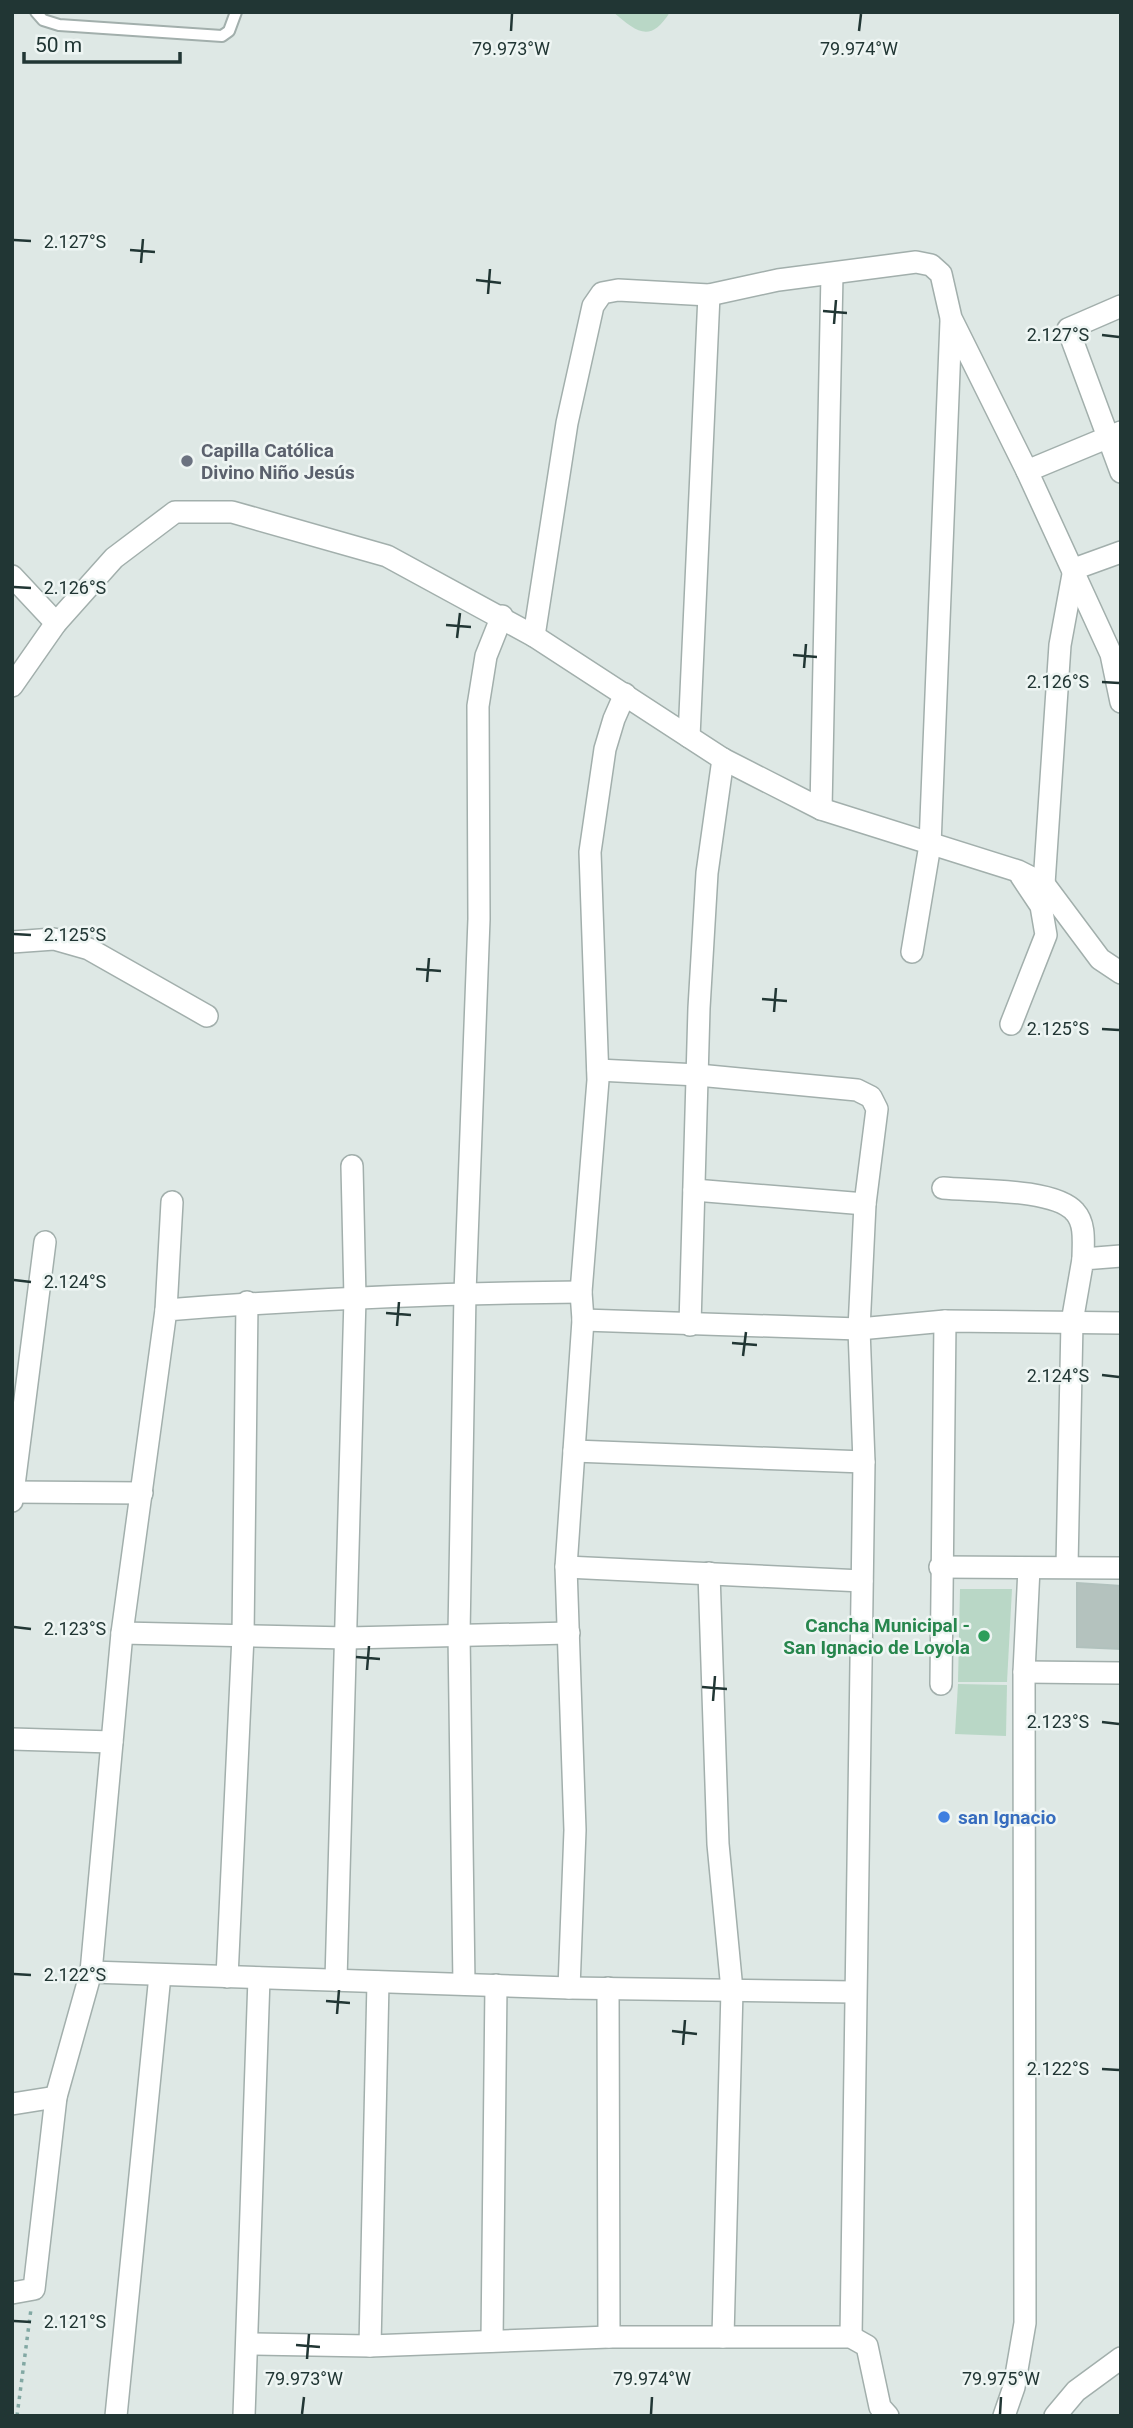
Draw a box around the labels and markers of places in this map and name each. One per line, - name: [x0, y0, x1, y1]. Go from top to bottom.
- place label: Capilla Católica Divino Niño Jesús: [201, 439, 355, 484]
- marker: Capilla Católica Divino Niño Jesús: [179, 453, 195, 469]
- place label: Cancha Municipal - San Ignacio de Loyola: [783, 1614, 970, 1659]
- marker: Cancha Municipal - San Ignacio de Loyola: [976, 1628, 992, 1644]
- place label: san Ignacio: [958, 1806, 1056, 1829]
- marker: san Ignacio: [936, 1809, 952, 1825]

